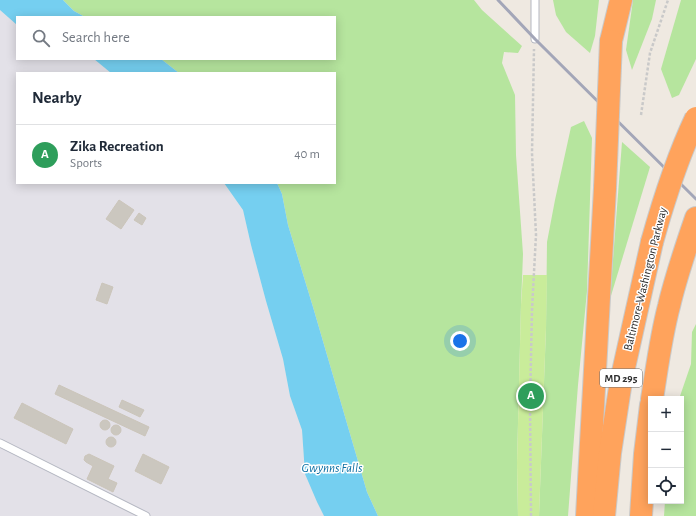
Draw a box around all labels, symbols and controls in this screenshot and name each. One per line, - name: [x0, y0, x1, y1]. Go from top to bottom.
- search box: [16, 16, 336, 60]
- icon: search: [30, 27, 52, 49]
- text: Search here: [62, 30, 130, 45]
- text: Nearby: [32, 89, 82, 106]
- text: Zika Recreation: [70, 139, 164, 154]
- text: A: [41, 148, 49, 161]
- text: 40 m: [294, 148, 320, 161]
- text: Sports: [70, 157, 102, 170]
- street label: Baltimore-Washington Parkway: [621, 206, 670, 352]
- your location: [450, 331, 470, 351]
- road number: MD 295: [600, 369, 642, 387]
- pin: A: [518, 381, 544, 411]
- map controls: [648, 396, 684, 504]
- button: +: [648, 396, 684, 432]
- button: −: [648, 432, 684, 468]
- water label: Gwynns Falls: [302, 462, 362, 475]
- button: locate: [648, 468, 684, 504]

